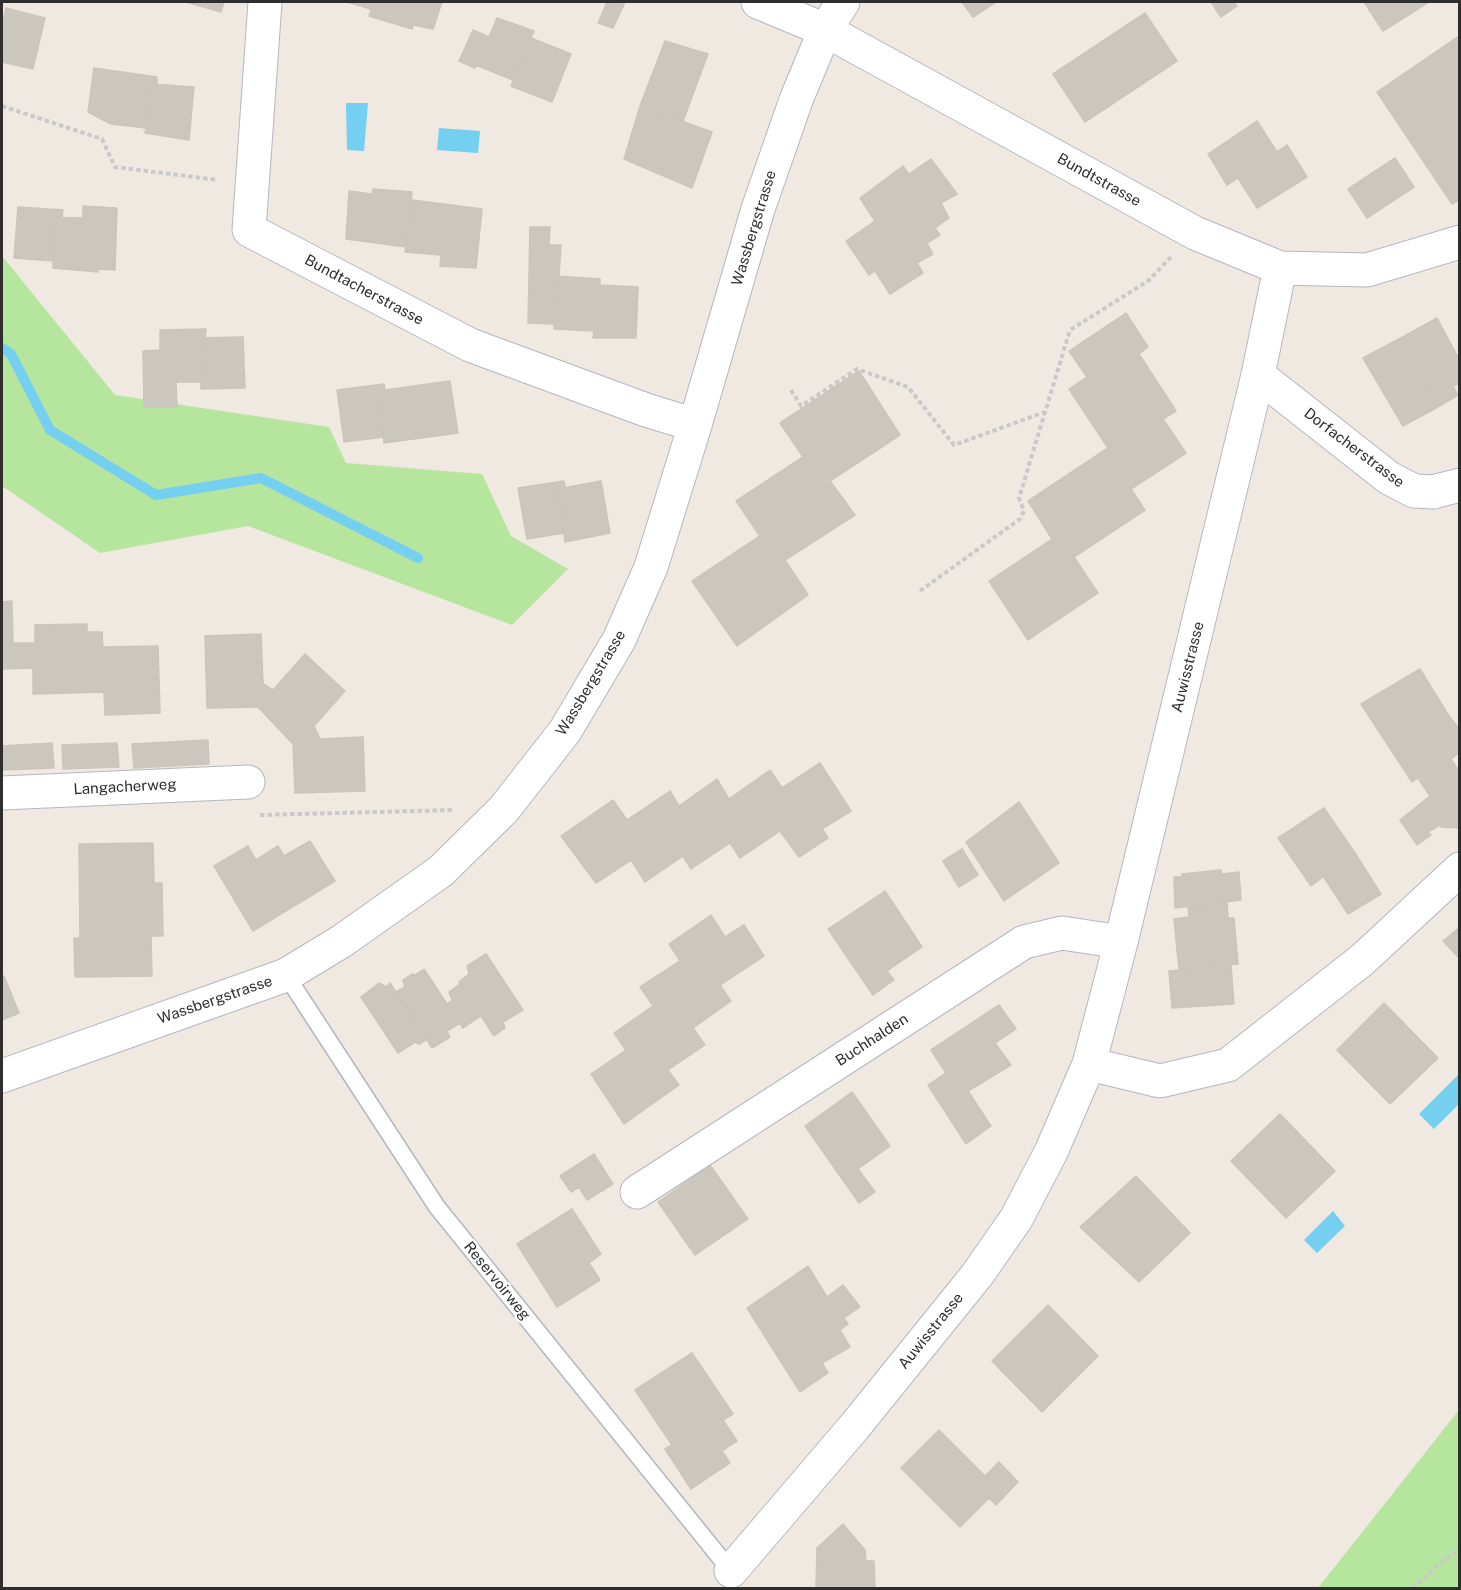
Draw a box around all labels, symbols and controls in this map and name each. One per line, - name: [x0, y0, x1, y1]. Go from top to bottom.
- street label: Bundtstrasse: [1054, 150, 1144, 210]
- street label: Wassbergstrasse: [728, 168, 780, 288]
- street label: Bundtacherstrasse: [301, 251, 427, 329]
- street label: Dorfacherstrasse: [1300, 404, 1408, 492]
- street label: Auwisstrasse: [1168, 620, 1208, 714]
- street label: Wassbergstrasse: [552, 627, 630, 739]
- street label: Langacherweg: [73, 775, 177, 799]
- street label: Wassbergstrasse: [155, 972, 275, 1028]
- street label: Buchhalden: [832, 1010, 912, 1070]
- street label: Reservoirweg: [460, 1238, 534, 1324]
- street label: Auwisstrasse: [895, 1289, 967, 1373]

